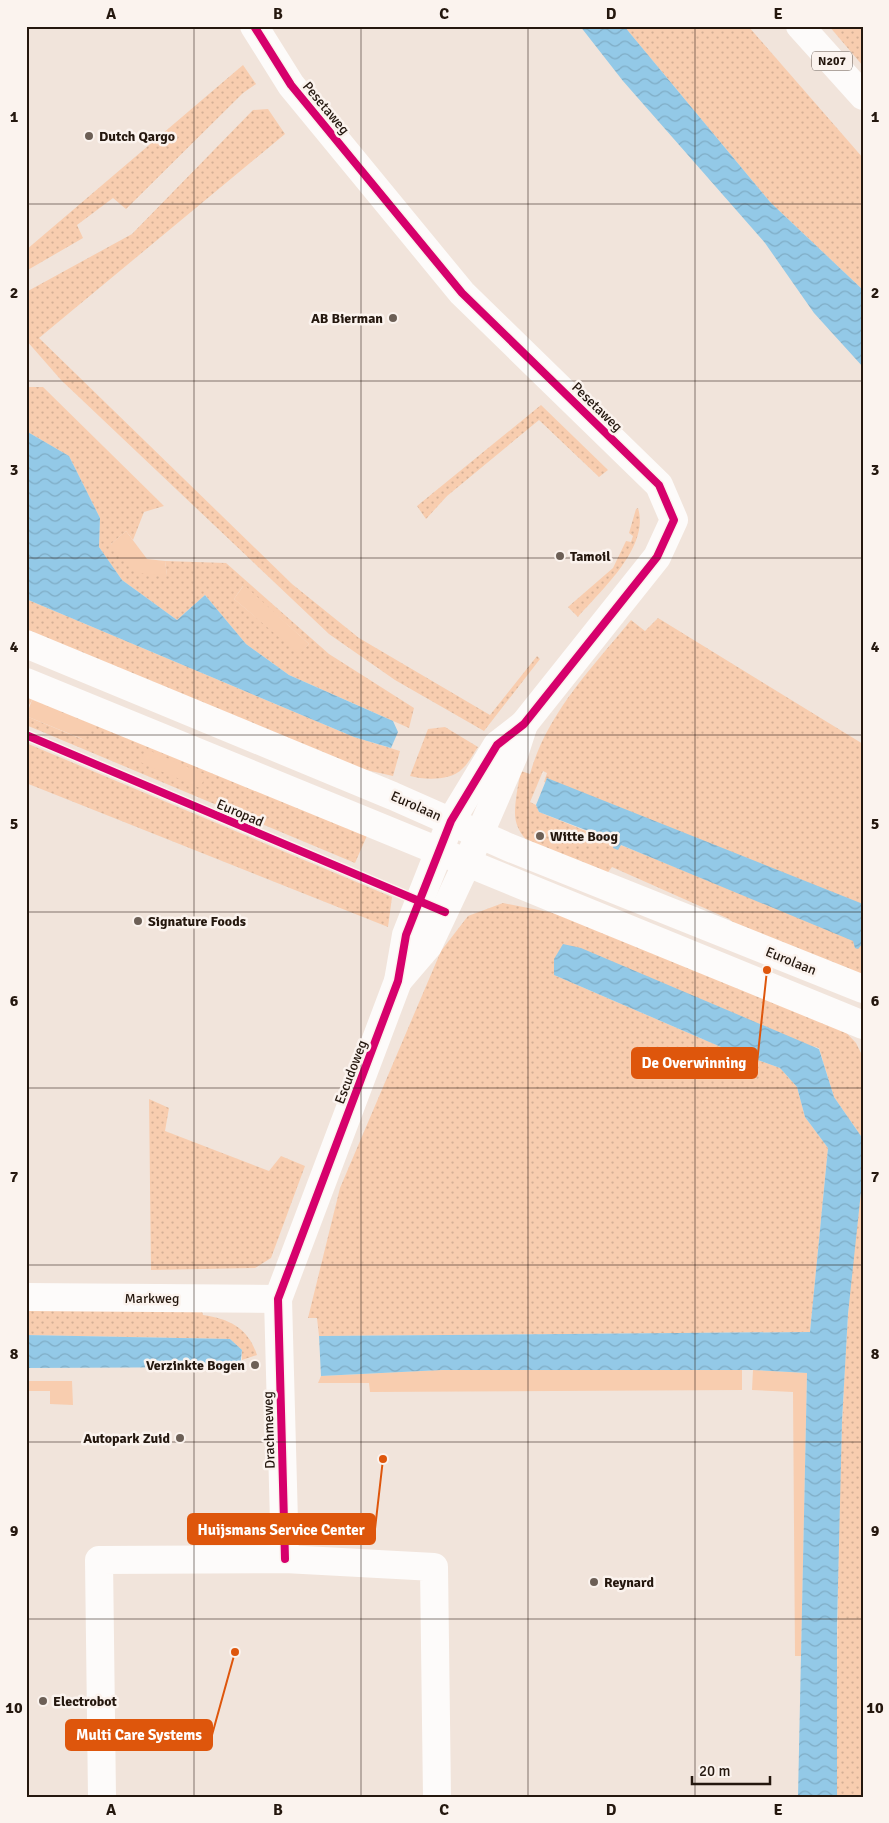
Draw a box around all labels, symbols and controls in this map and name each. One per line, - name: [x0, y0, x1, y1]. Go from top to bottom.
- text: A: [106, 4, 117, 24]
- text: B: [273, 4, 283, 24]
- text: C: [439, 4, 449, 24]
- text: D: [606, 4, 617, 24]
- text: E: [773, 4, 783, 24]
- road number: N207: [812, 51, 852, 70]
- street label: Pesetaweg: [299, 78, 353, 138]
- text: 1: [10, 107, 19, 127]
- text: 1: [871, 107, 880, 127]
- place label: Dutch Qargo: [99, 128, 175, 145]
- marker: Dutch Qargo: [83, 130, 95, 142]
- text: 2: [10, 283, 18, 303]
- text: 2: [871, 283, 879, 303]
- place label: AB Bierman: [311, 310, 383, 327]
- marker: AB Bierman: [387, 312, 399, 324]
- street label: Pesetaweg: [568, 379, 626, 435]
- text: 3: [10, 460, 18, 480]
- text: 3: [871, 460, 879, 480]
- place label: Tamoil: [570, 548, 611, 565]
- marker: Tamoil: [554, 550, 566, 562]
- text: 4: [10, 637, 19, 657]
- text: 4: [871, 637, 880, 657]
- street label: Eurolaan: [388, 787, 444, 825]
- street label: Europad: [214, 796, 266, 830]
- text: 5: [10, 814, 18, 834]
- text: 5: [871, 814, 879, 834]
- place label: Witte Boog: [550, 828, 618, 845]
- marker: Witte Boog: [534, 830, 546, 842]
- place label: Signature Foods: [148, 913, 246, 930]
- marker: Signature Foods: [132, 915, 144, 927]
- street label: Eurolaan: [763, 943, 819, 979]
- text: 6: [10, 991, 19, 1011]
- text: 6: [871, 991, 880, 1011]
- street label: Escudoweg: [331, 1038, 371, 1106]
- callout: De Overwinning: [632, 1048, 757, 1078]
- text: De Overwinning: [642, 1054, 746, 1072]
- text: 7: [10, 1167, 19, 1187]
- text: 7: [871, 1167, 880, 1187]
- street label: Markweg: [125, 1290, 179, 1307]
- text: 8: [10, 1344, 19, 1364]
- text: 8: [871, 1344, 880, 1364]
- place label: Verzinkte Bogen: [146, 1357, 245, 1374]
- marker: Verzinkte Bogen: [249, 1359, 261, 1371]
- street label: Drachmeweg: [259, 1391, 279, 1469]
- place label: Autopark Zuid: [83, 1430, 170, 1447]
- marker: Autopark Zuid: [174, 1432, 186, 1444]
- callout: Huijsmans Service Center: [188, 1514, 375, 1544]
- text: 9: [10, 1521, 19, 1541]
- text: Huijsmans Service Center: [197, 1521, 365, 1539]
- text: 9: [871, 1521, 880, 1541]
- place label: Reynard: [604, 1574, 654, 1591]
- marker: Reynard: [588, 1576, 600, 1588]
- place label: Electrobot: [53, 1693, 118, 1710]
- marker: Electrobot: [37, 1695, 49, 1707]
- text: 10: [5, 1698, 23, 1718]
- text: 10: [866, 1698, 884, 1718]
- callout: Multi Care Systems: [66, 1720, 212, 1750]
- text: Multi Care Systems: [76, 1726, 202, 1744]
- scale bar: [692, 1753, 769, 1785]
- text: 20 m: [699, 1762, 730, 1780]
- text: A: [106, 1800, 117, 1820]
- text: B: [273, 1800, 283, 1820]
- text: C: [439, 1800, 449, 1820]
- text: D: [606, 1800, 617, 1820]
- text: E: [773, 1800, 783, 1820]

